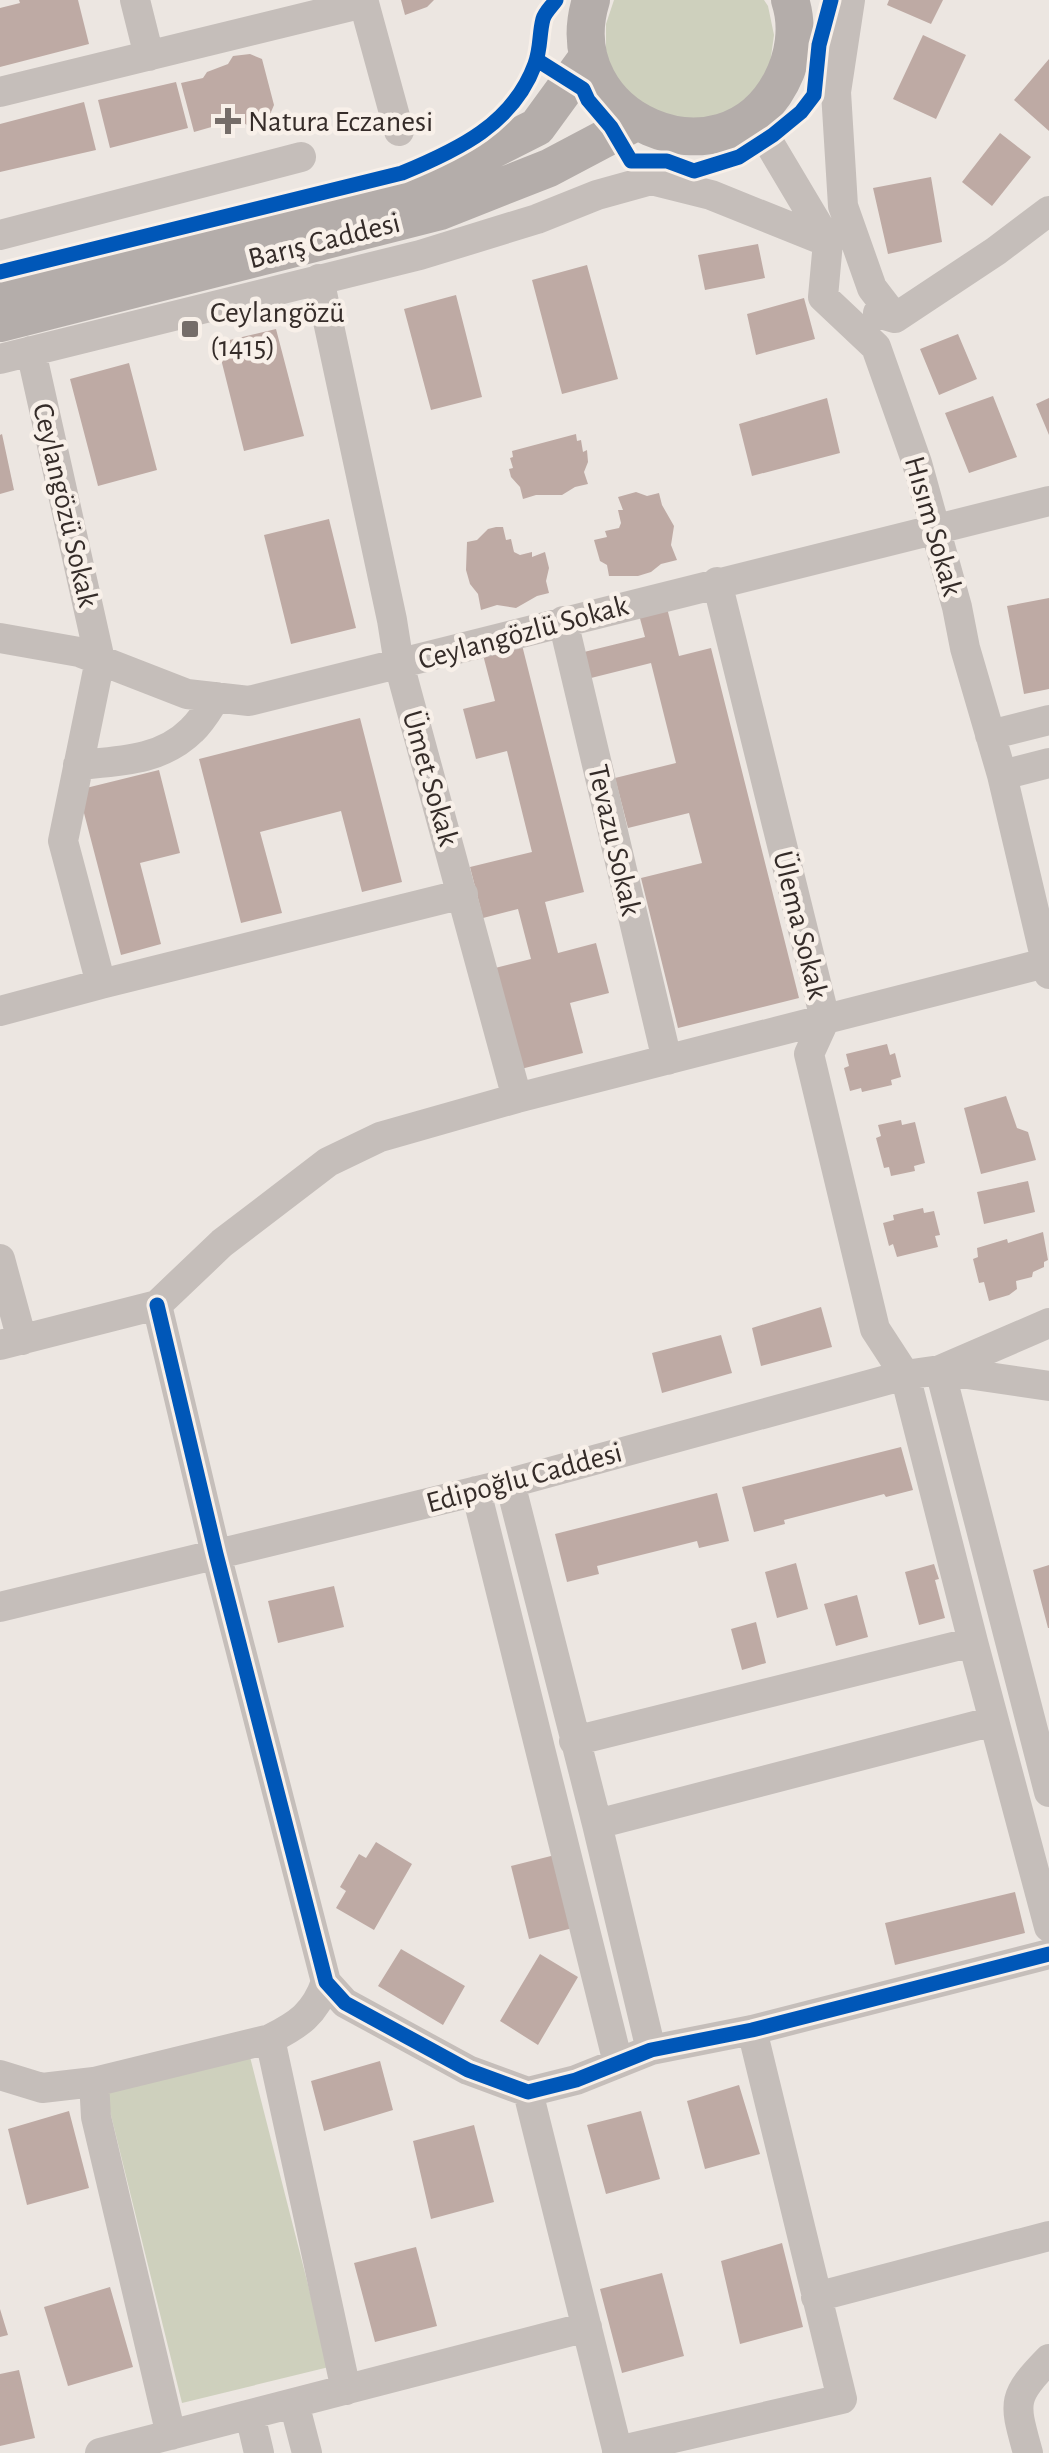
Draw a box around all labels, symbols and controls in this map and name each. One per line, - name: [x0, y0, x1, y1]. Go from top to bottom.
- place label: Natura Eczanesi: [248, 107, 433, 137]
- marker: Natura Eczanesi: [217, 110, 239, 132]
- street label: Barış Caddesi: [245, 208, 403, 274]
- place label: Ceylangözü (1415): [210, 298, 345, 362]
- marker: Ceylangözü (1415): [179, 318, 201, 340]
- street label: Ceylangözü Sokak: [27, 400, 103, 611]
- street label: Hısım Sokak: [899, 453, 967, 600]
- street label: Ceylangözlü Sokak: [415, 590, 632, 675]
- street label: Ümet Sokak: [396, 707, 465, 850]
- street label: Tevazu Sokak: [582, 762, 646, 919]
- street label: Ülema Sokak: [767, 848, 834, 1003]
- street label: Edipoğlu Caddesi: [423, 1437, 625, 1519]

